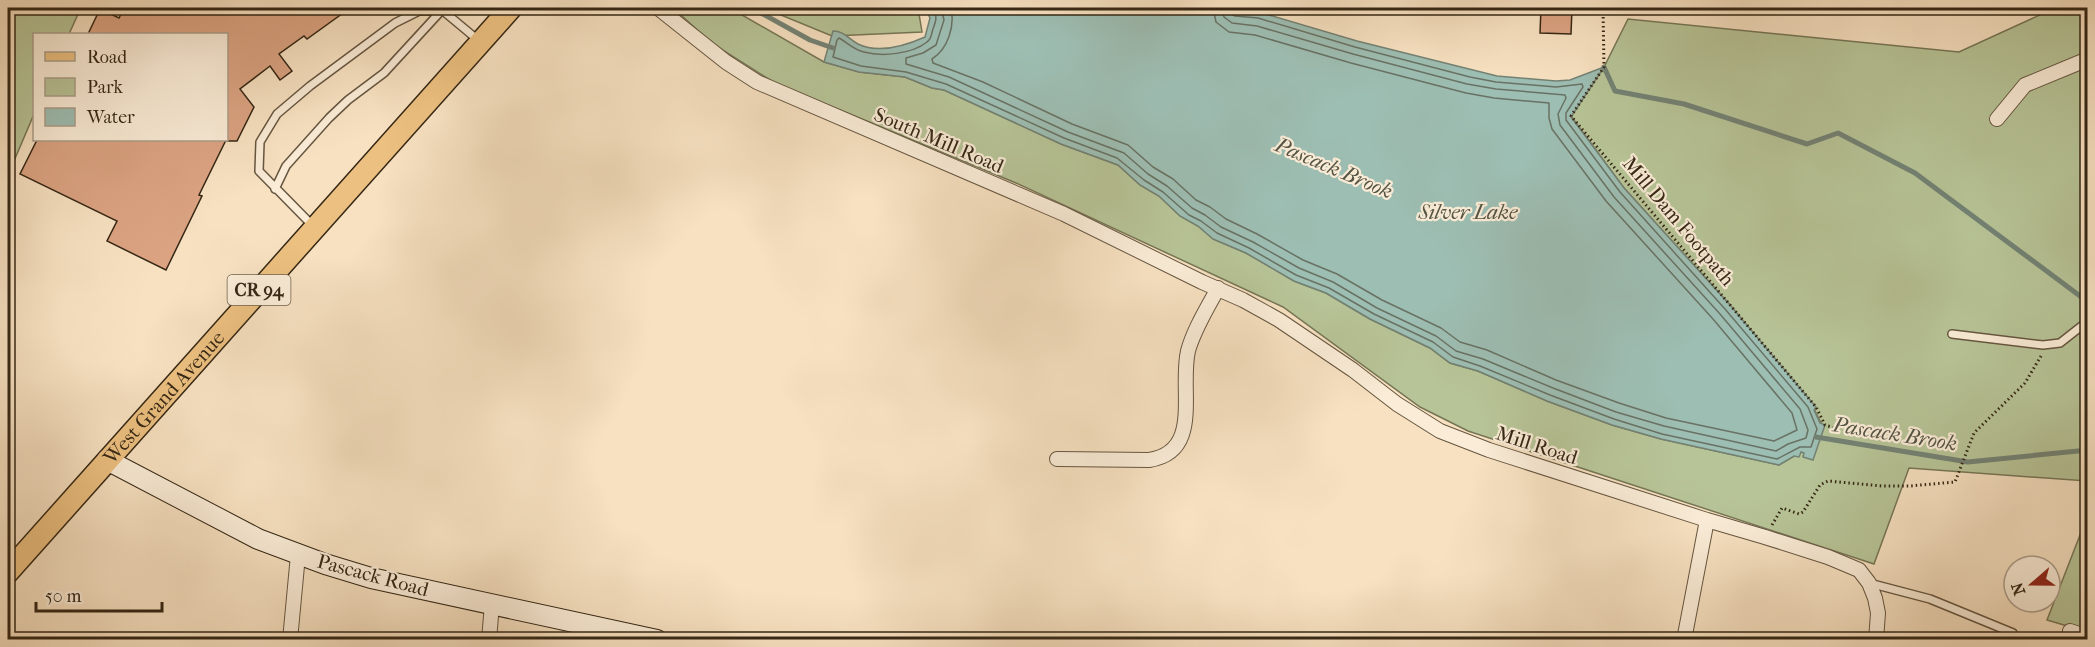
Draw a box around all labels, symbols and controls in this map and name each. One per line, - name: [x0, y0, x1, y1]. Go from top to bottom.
- legend: [33, 33, 228, 141]
- text: Road: [87, 47, 127, 68]
- text: Park: [87, 77, 124, 98]
- street label: South Mill Road: [871, 103, 1008, 178]
- text: Water: [86, 107, 135, 128]
- water label: Pascack Brook: [1271, 132, 1396, 204]
- street label: Mill Dam Footpath: [1618, 152, 1740, 291]
- water label: Silver Lake: [1417, 200, 1518, 224]
- road number: CR 94: [228, 275, 290, 305]
- street label: West Grand Avenue: [98, 326, 229, 470]
- water label: Pascack Brook: [1830, 412, 1959, 456]
- street label: Mill Road: [1493, 422, 1581, 470]
- street label: Pascack Road: [315, 550, 432, 602]
- north arrow: [2002, 554, 2062, 614]
- scale bar: [36, 575, 162, 613]
- text: N: [2007, 579, 2029, 598]
- text: 50 m: [45, 586, 82, 607]

